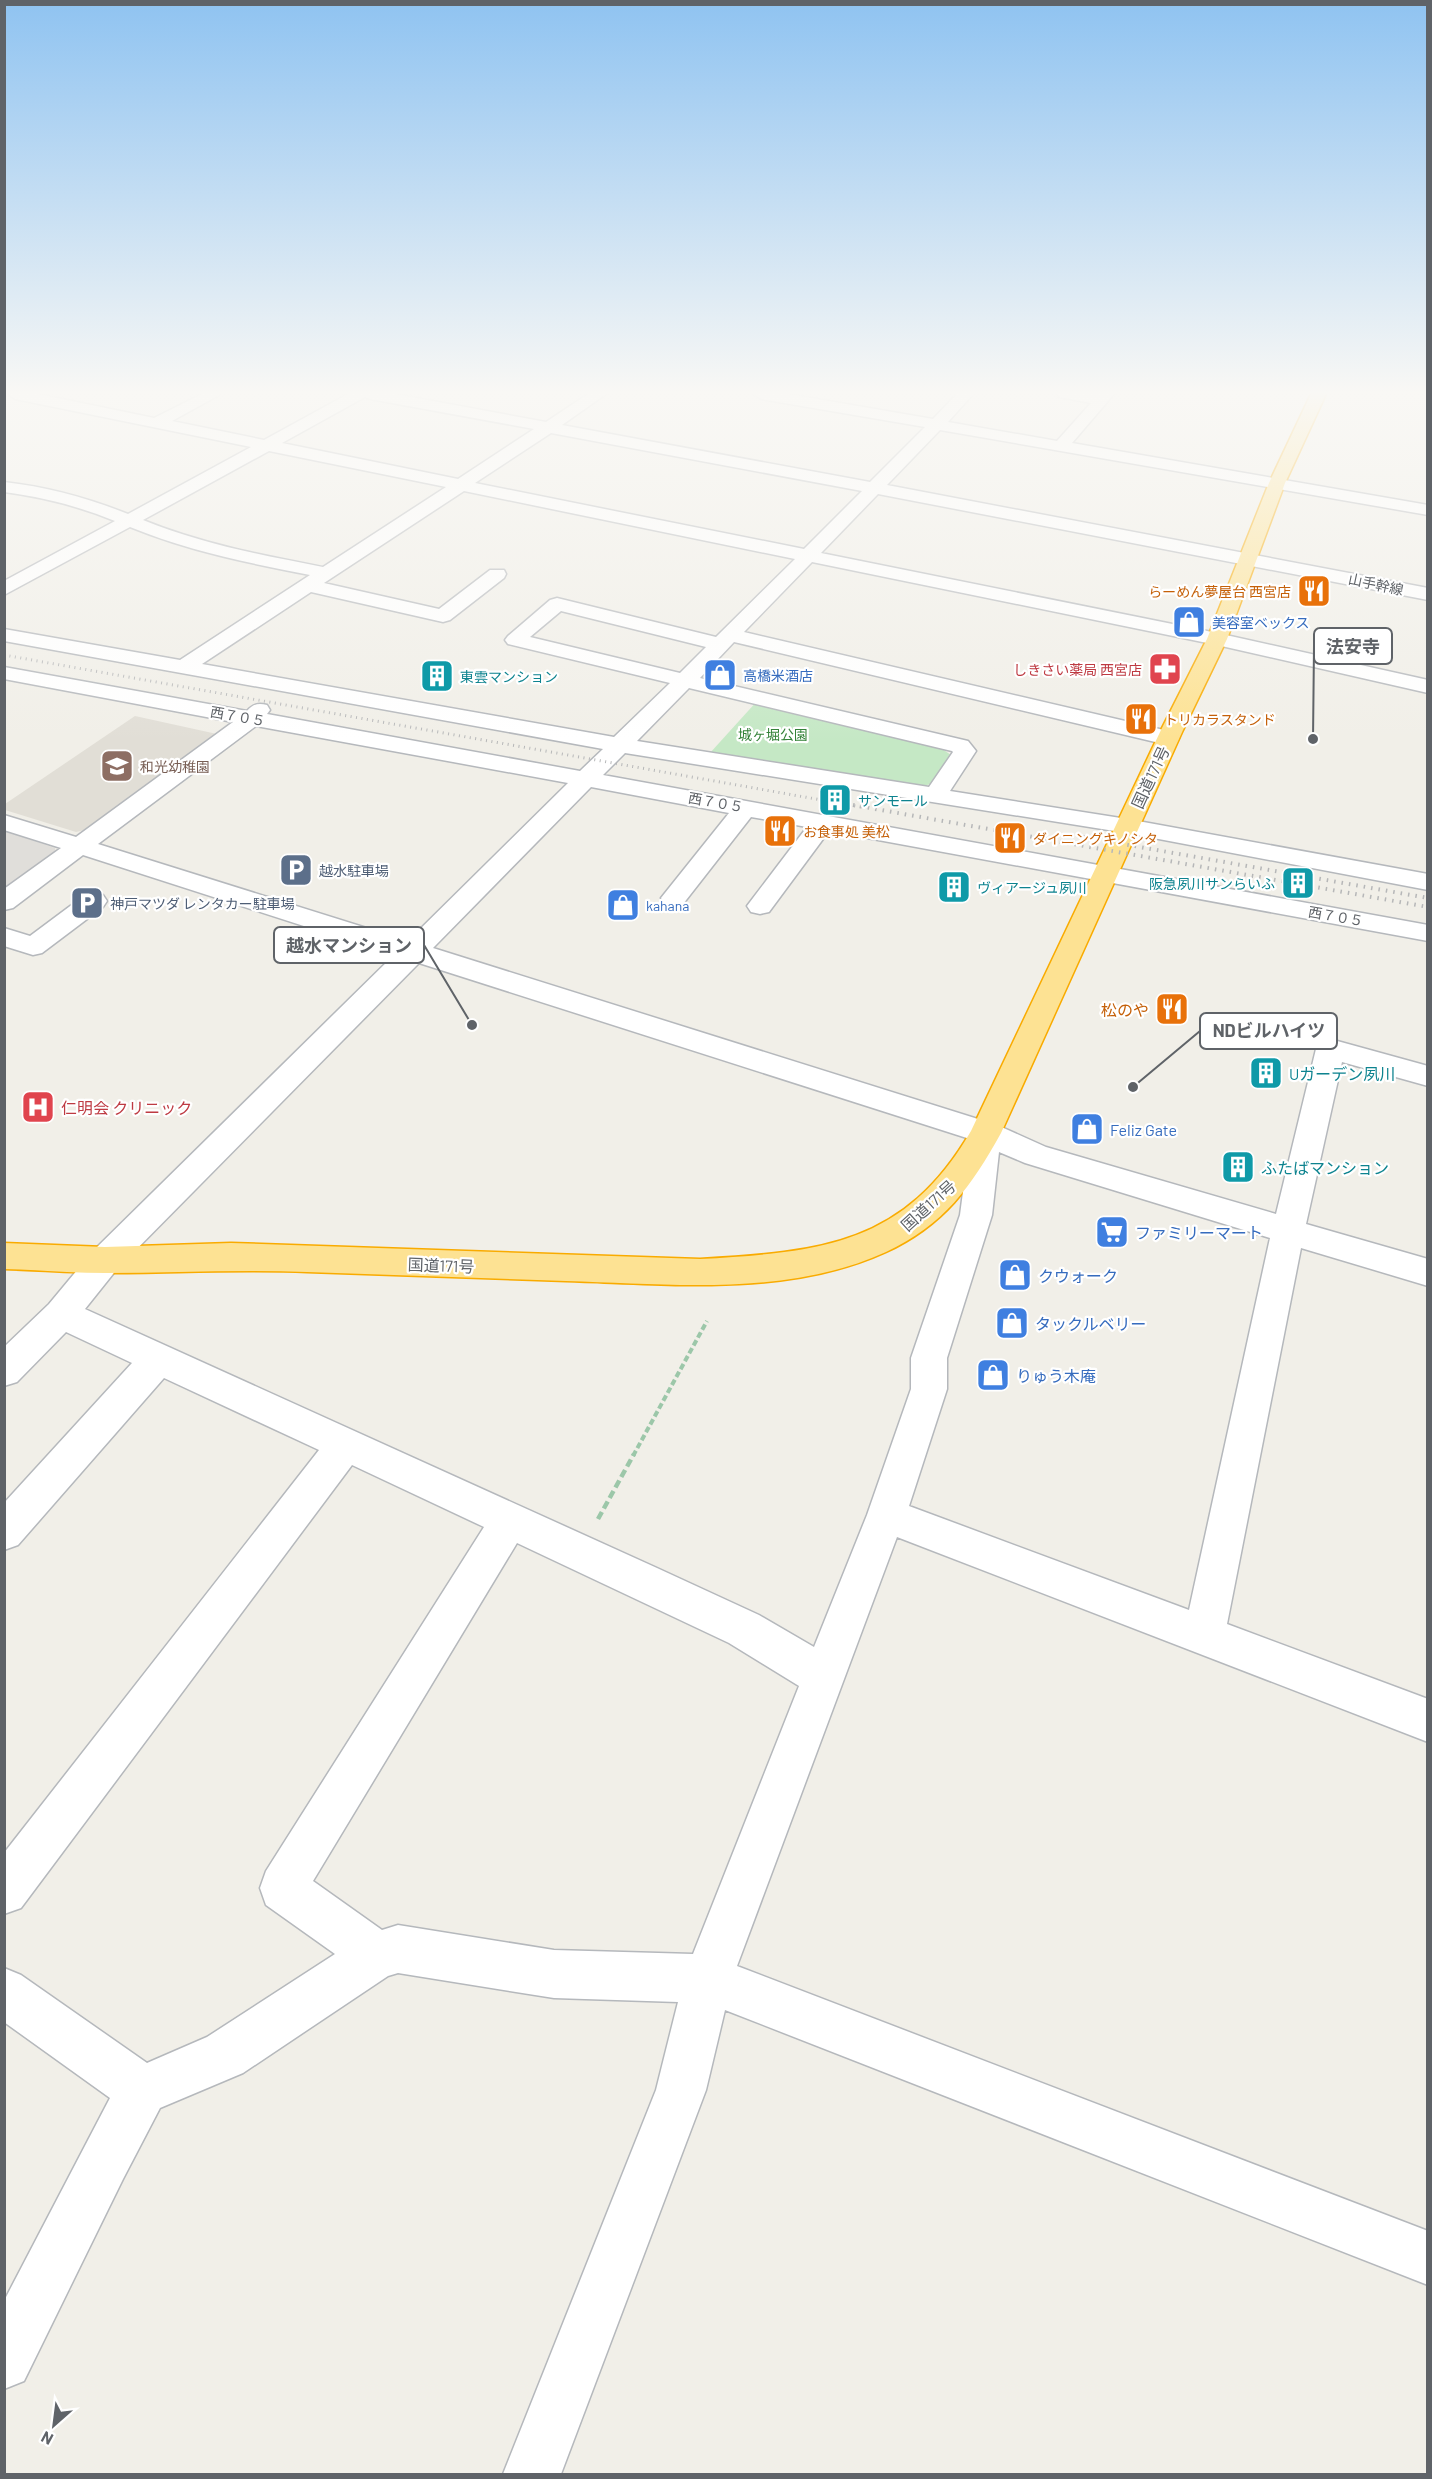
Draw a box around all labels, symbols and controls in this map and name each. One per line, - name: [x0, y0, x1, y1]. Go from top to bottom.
- street label: 山手幹線: [1347, 570, 1405, 598]
- restaurant icon: らーめん夢屋台 西宮店: [1296, 573, 1332, 609]
- place label: らーめん夢屋台 西宮店: [1148, 583, 1291, 600]
- shop icon: 美容室ベックス: [1171, 604, 1207, 640]
- place label: 美容室ベックス: [1212, 614, 1310, 631]
- callout: 法安寺: [1314, 628, 1392, 664]
- text: 法安寺: [1326, 635, 1380, 657]
- pharmacy icon: しきさい薬局 西宮店: [1147, 651, 1183, 687]
- shop icon: 高橋米酒店: [702, 657, 738, 693]
- building icon: 東雲マンション: [419, 658, 455, 694]
- place label: しきさい薬局 西宮店: [1013, 661, 1142, 678]
- place label: 高橋米酒店: [743, 667, 813, 684]
- place label: 東雲マンション: [460, 668, 558, 685]
- restaurant icon: トリカラスタンド: [1123, 701, 1159, 737]
- street label: 西７０５: [209, 703, 267, 729]
- place label: トリカラスタンド: [1164, 711, 1276, 728]
- park label: 城ヶ堀公園: [738, 726, 808, 743]
- street label: 国道171号: [1127, 743, 1173, 811]
- school or university icon: 和光幼稚園: [99, 748, 135, 784]
- place label: 和光幼稚園: [140, 758, 210, 775]
- building icon: サンモール: [817, 782, 853, 818]
- street label: 西７０５: [687, 789, 745, 815]
- place label: サンモール: [858, 792, 928, 809]
- restaurant icon: お食事処 美松: [762, 813, 798, 849]
- restaurant icon: ダイニングキノシタ: [992, 820, 1028, 856]
- place label: お食事処 美松: [803, 823, 890, 840]
- place label: ダイニングキノシタ: [1033, 830, 1158, 847]
- parking icon: 越水駐車場: [278, 852, 314, 888]
- place label: 越水駐車場: [319, 862, 389, 879]
- building icon: 阪急夙川サンらいふ: [1280, 865, 1316, 901]
- building icon: ヴィアージュ夙川: [936, 869, 972, 905]
- place label: 阪急夙川サンらいふ: [1149, 875, 1275, 892]
- place label: ヴィアージュ夙川: [977, 879, 1087, 896]
- parking icon: 神戸マツダ レンタカー駐車場: [69, 885, 105, 921]
- shop icon: kahana: [605, 887, 641, 923]
- place label: 神戸マツダ レンタカー駐車場: [110, 895, 295, 912]
- place label: kahana: [646, 897, 689, 914]
- street label: 西７０５: [1307, 903, 1365, 929]
- callout: 越水マンション: [274, 927, 424, 963]
- text: 越水マンション: [286, 934, 412, 956]
- restaurant icon: 松のや: [1154, 991, 1190, 1027]
- place label: 松のや: [1101, 1000, 1149, 1019]
- callout: NDビルハイツ: [1200, 1013, 1337, 1049]
- text: NDビルハイツ: [1213, 1019, 1325, 1041]
- building icon: Uガーデン夙川: [1248, 1055, 1284, 1091]
- place label: Uガーデン夙川: [1289, 1064, 1395, 1083]
- hospital icon: 仁明会 クリニック: [20, 1089, 56, 1125]
- place label: 仁明会 クリニック: [61, 1098, 192, 1117]
- shop icon: Feliz Gate: [1069, 1111, 1105, 1147]
- place label: Feliz Gate: [1110, 1120, 1177, 1139]
- building icon: ふたばマンション: [1220, 1149, 1256, 1185]
- place label: ふたばマンション: [1261, 1158, 1389, 1177]
- street label: 国道171号: [897, 1176, 959, 1234]
- supermarket icon: ファミリーマート: [1094, 1214, 1130, 1250]
- place label: ファミリーマート: [1135, 1223, 1263, 1242]
- street label: 国道171号: [407, 1254, 475, 1276]
- shop icon: クウォーク: [997, 1257, 1033, 1293]
- place label: クウォーク: [1038, 1266, 1118, 1285]
- shop icon: タックルベリー: [994, 1305, 1030, 1341]
- place label: タックルベリー: [1035, 1314, 1147, 1333]
- shop icon: りゅう木庵: [975, 1357, 1011, 1393]
- place label: りゅう木庵: [1016, 1366, 1096, 1385]
- north arrow: [24, 2395, 84, 2455]
- text: N: [38, 2428, 56, 2450]

